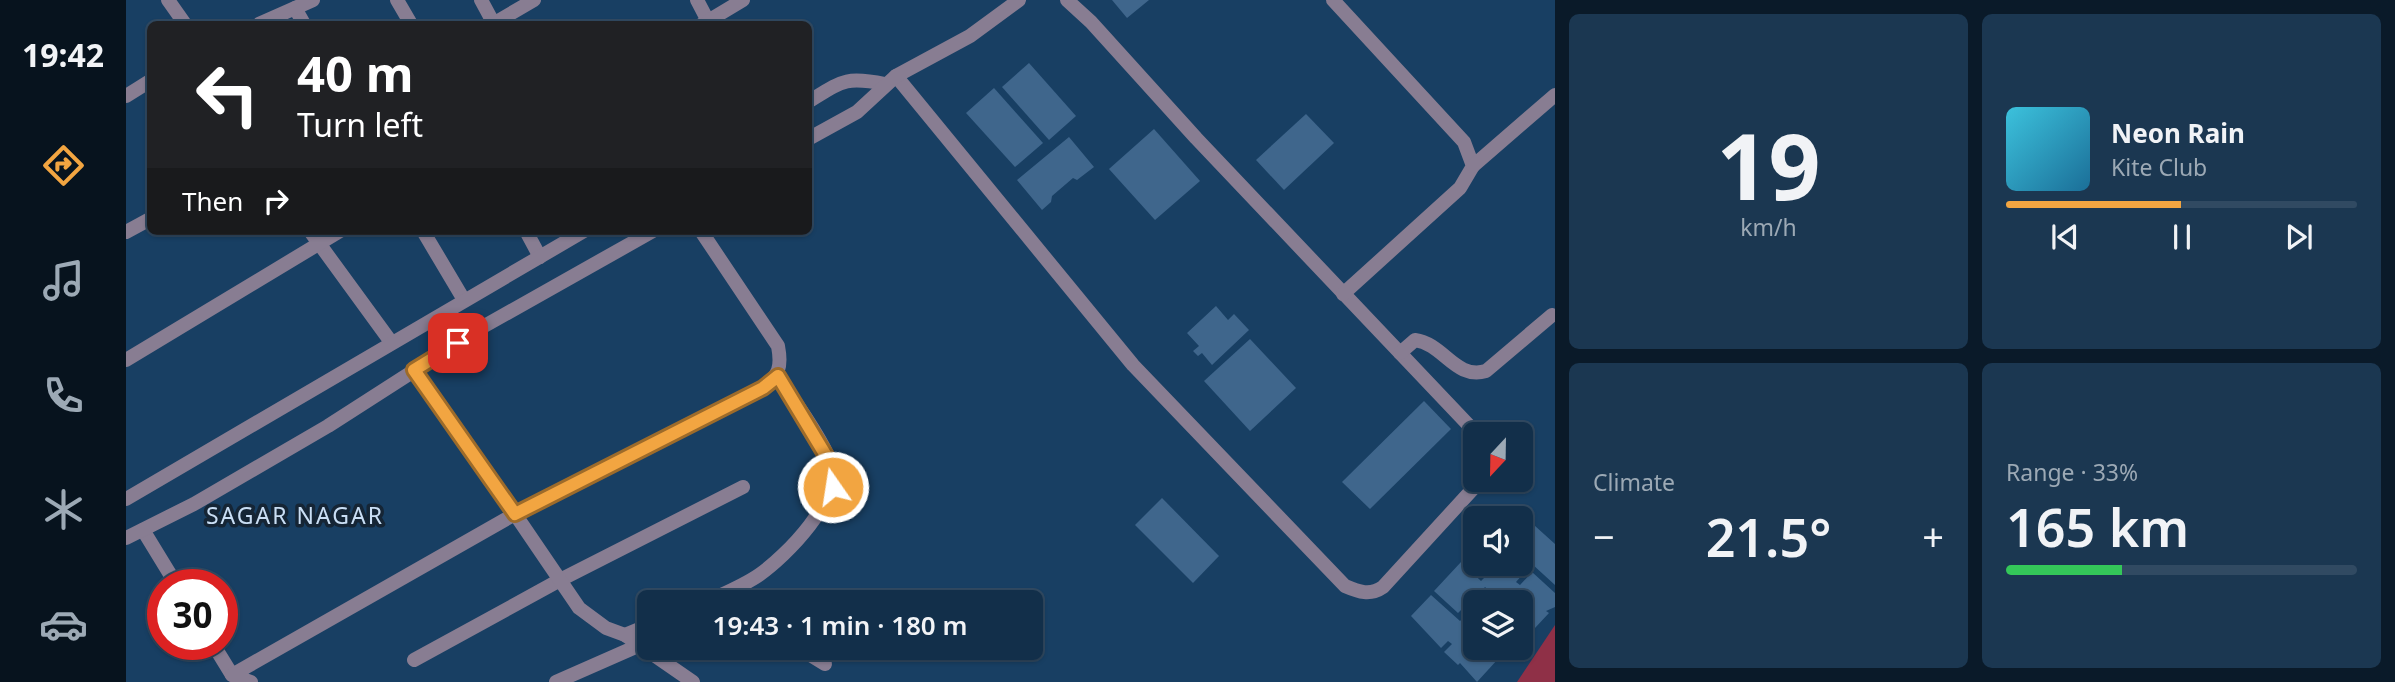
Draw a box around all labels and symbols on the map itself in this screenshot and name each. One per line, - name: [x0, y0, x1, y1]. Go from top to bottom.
- pin: [428, 313, 488, 373]
- north arrow: [1463, 422, 1533, 492]
- position arrow: [796, 450, 870, 524]
- district label: SAGAR NAGAR: [206, 499, 384, 531]
- speed limit sign: 30: [147, 569, 238, 660]

